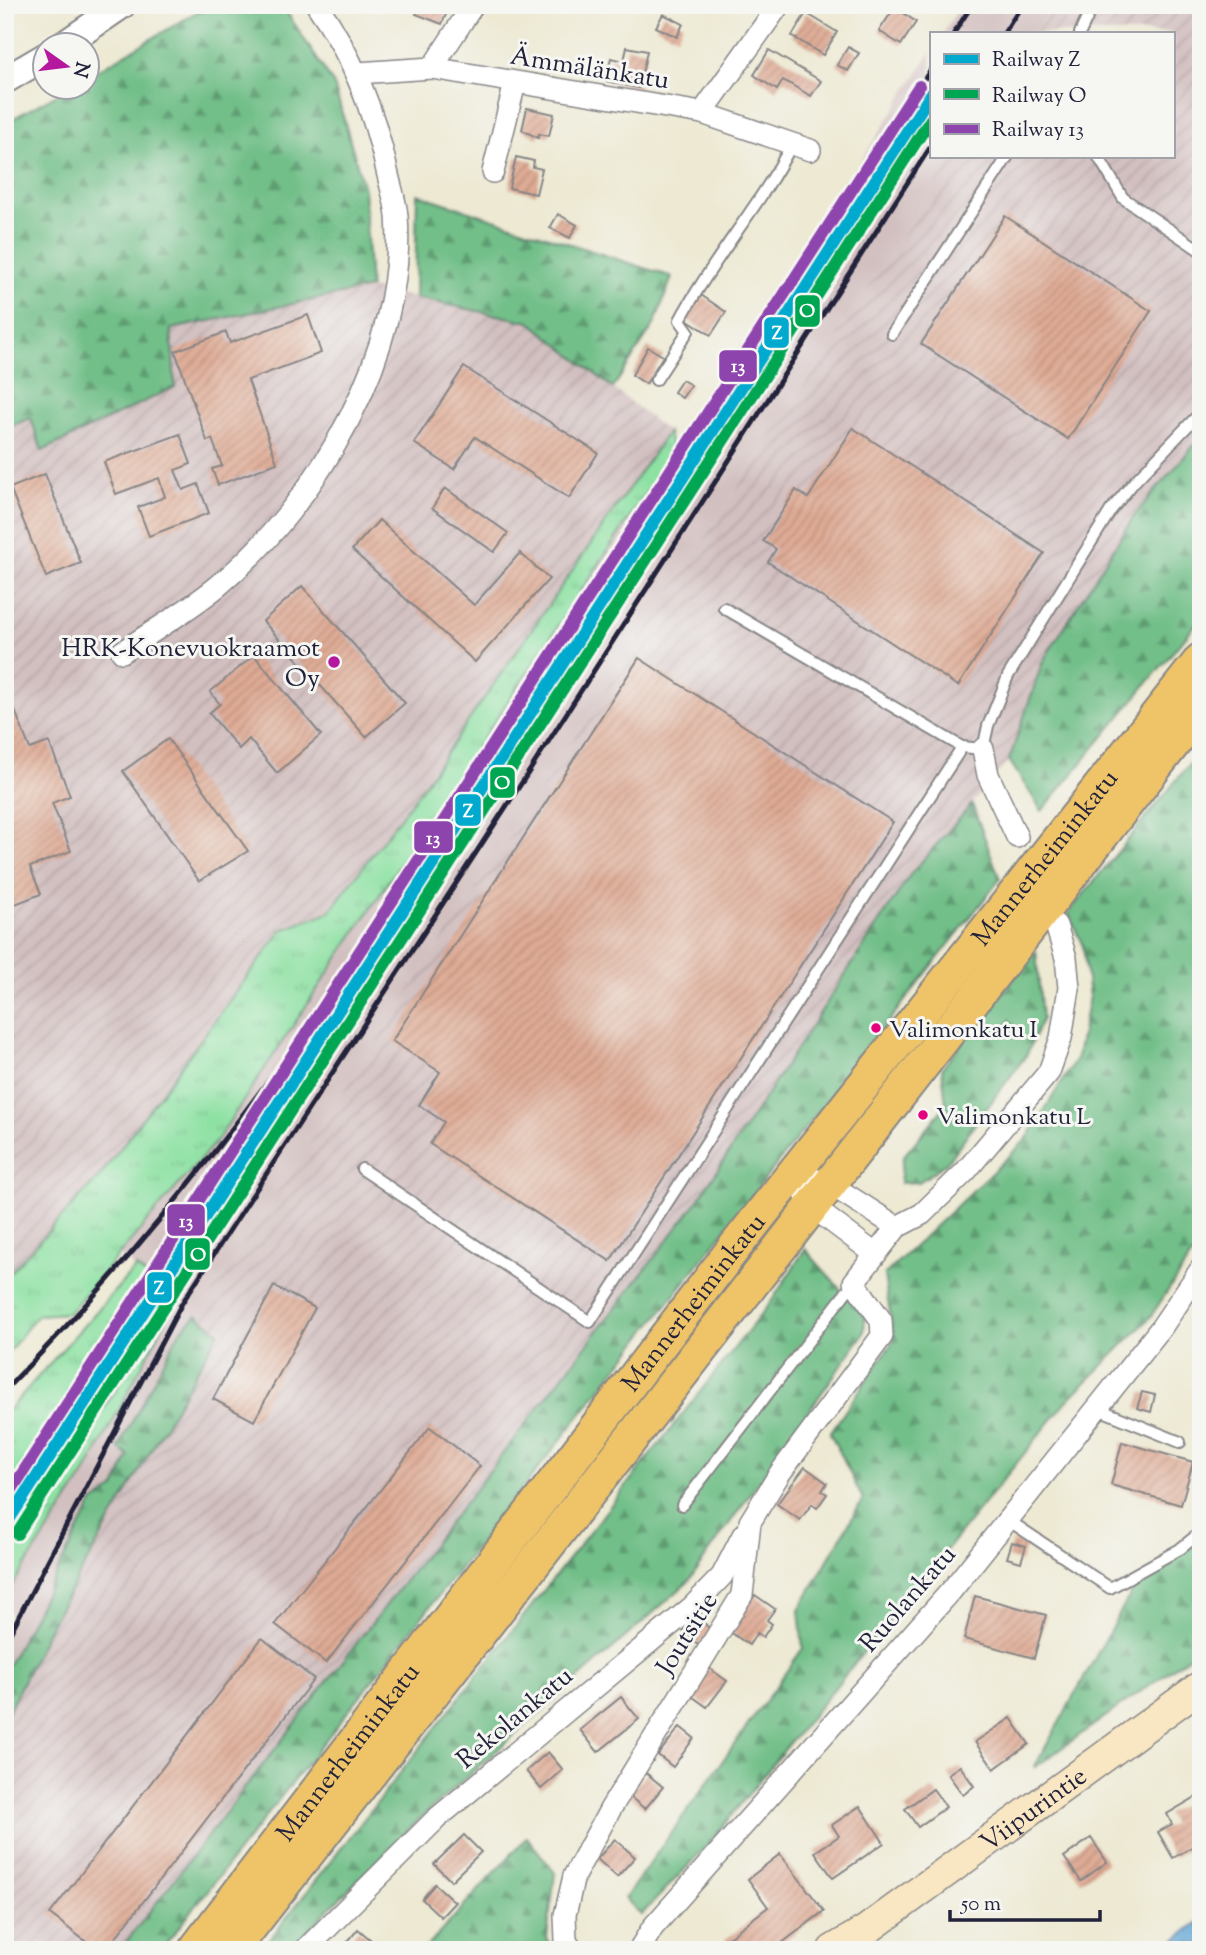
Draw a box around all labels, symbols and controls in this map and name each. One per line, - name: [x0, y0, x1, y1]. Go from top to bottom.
- north arrow: [32, 32, 102, 102]
- legend: [930, 32, 1174, 158]
- street label: Ämmälänkatu: [507, 39, 672, 100]
- text: Railway Z: [992, 46, 1080, 76]
- text: N: [65, 59, 95, 80]
- text: Railway O: [992, 82, 1086, 112]
- text: Railway 13: [992, 116, 1084, 146]
- line badge: O: [794, 294, 821, 328]
- text: O: [799, 299, 815, 326]
- line badge: Z: [763, 316, 790, 349]
- text: Z: [772, 321, 783, 348]
- line badge: 13: [718, 349, 758, 383]
- text: 13: [731, 354, 745, 381]
- place label: HRK-Konevuokraamot Oy: [61, 631, 320, 698]
- marker: HRK-Konevuokraamot Oy: [326, 654, 342, 670]
- street label: Mannerheiminkatu: [964, 762, 1128, 955]
- line badge: O: [489, 766, 516, 799]
- text: O: [494, 771, 510, 798]
- line badge: Z: [454, 793, 482, 827]
- text: Z: [463, 799, 474, 826]
- line badge: 13: [413, 820, 454, 854]
- text: 13: [426, 826, 440, 853]
- place label: Valimonkatu I: [889, 1014, 1037, 1048]
- marker: Valimonkatu I: [869, 1021, 883, 1035]
- place label: Valimonkatu L: [936, 1101, 1091, 1135]
- marker: Valimonkatu L: [916, 1108, 930, 1122]
- line badge: 13: [166, 1203, 206, 1237]
- street label: Mannerheiminkatu: [614, 1207, 776, 1401]
- text: 13: [179, 1209, 193, 1236]
- line badge: O: [184, 1237, 211, 1271]
- text: O: [190, 1243, 206, 1270]
- line badge: Z: [146, 1271, 173, 1304]
- text: Z: [154, 1276, 165, 1303]
- street label: Ruolankatu: [852, 1538, 966, 1661]
- street label: Joutsitie: [647, 1586, 728, 1685]
- street label: Mannerheiminkatu: [269, 1656, 430, 1850]
- street label: Rekolankatu: [449, 1659, 582, 1779]
- street label: Viipurintie: [973, 1759, 1095, 1862]
- scale bar: [950, 1878, 1101, 1922]
- text: 50 m: [960, 1890, 1001, 1920]

